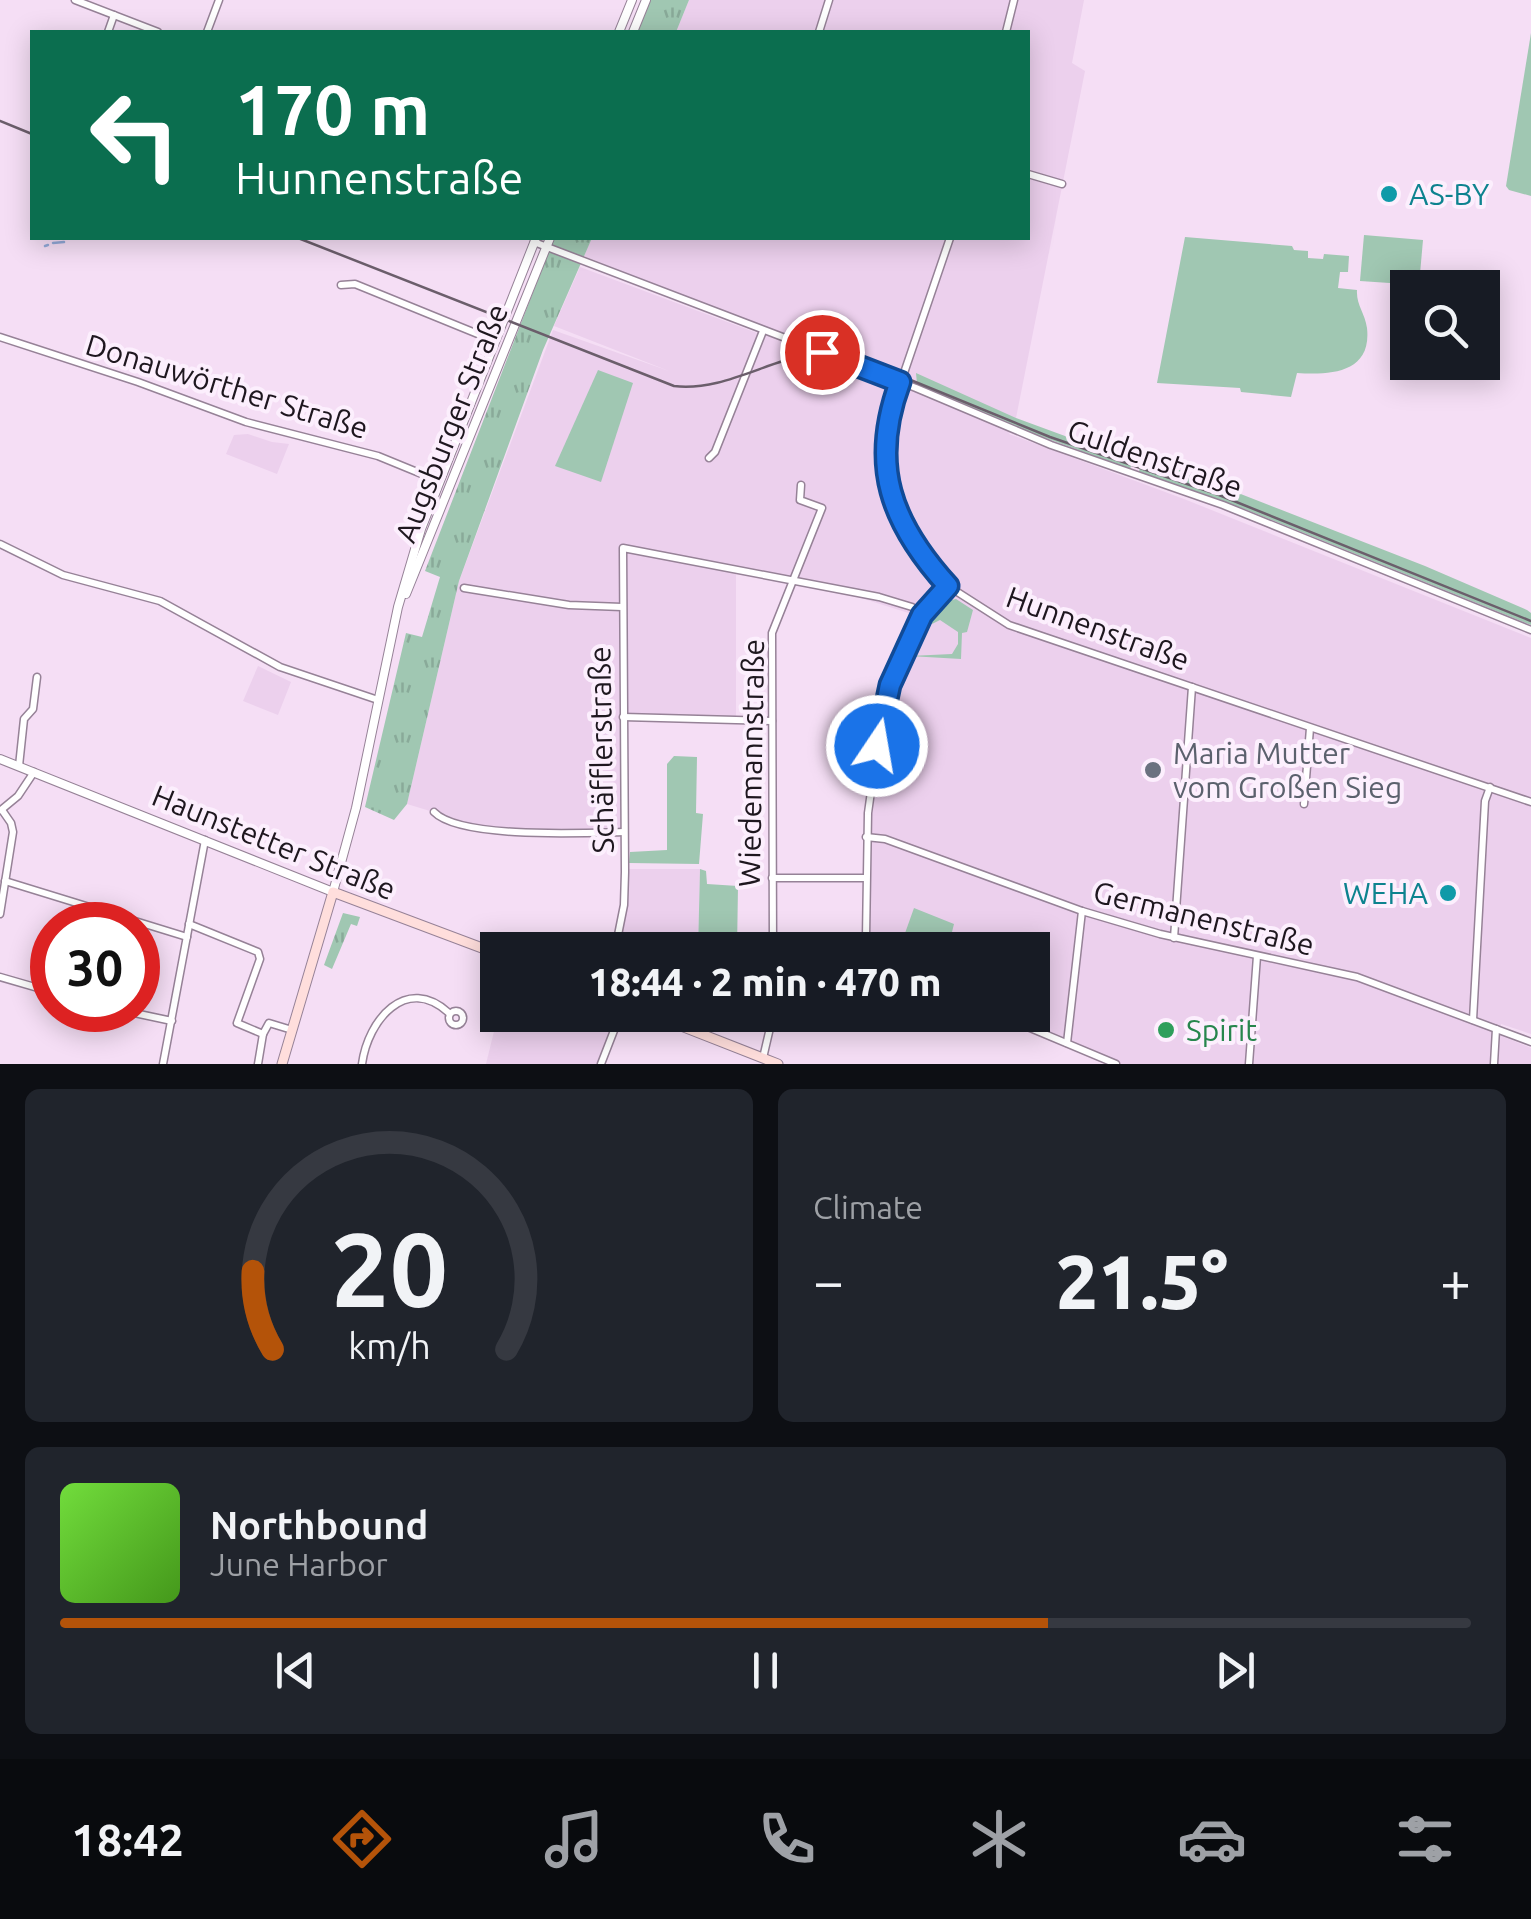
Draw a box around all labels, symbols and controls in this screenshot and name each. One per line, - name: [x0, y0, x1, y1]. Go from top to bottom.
- icon: left: [70, 70, 200, 200]
- text: 170 m: [235, 70, 430, 148]
- text: Hunnenstraße: [235, 152, 523, 203]
- place label: AS-BY: [1409, 177, 1490, 211]
- marker: AS-BY: [1378, 183, 1400, 205]
- map controls: [1390, 270, 1500, 380]
- button: search: [1390, 270, 1500, 380]
- street label: Augsburger Straße: [388, 299, 514, 547]
- pin: [780, 310, 865, 395]
- icon: arrive: [795, 325, 850, 380]
- street label: Donauwörther Straße: [82, 327, 372, 445]
- street label: Guldenstraße: [1063, 412, 1247, 504]
- street label: Hunnenstraße: [1002, 579, 1194, 677]
- street label: Wiedemannstraße: [732, 639, 770, 887]
- street label: Schäfflerstraße: [582, 646, 620, 854]
- position arrow: [825, 694, 929, 798]
- place label: Maria Mutter vom Großen Sieg: [1173, 736, 1402, 804]
- marker: Maria Mutter vom Großen Sieg: [1142, 759, 1164, 781]
- street label: Haunstetter Straße: [147, 778, 401, 906]
- street label: Germanenstraße: [1090, 874, 1318, 962]
- place label: WEHA: [1343, 876, 1428, 910]
- marker: WEHA: [1437, 882, 1459, 904]
- speed limit sign: 30: [30, 902, 160, 1032]
- text: 18:44 · 2 min · 470 m: [588, 961, 942, 1003]
- place label: Spirit: [1186, 1013, 1257, 1047]
- marker: Spirit: [1155, 1019, 1177, 1041]
- text: Climate: [813, 1189, 923, 1225]
- text: 20: [330, 1210, 448, 1327]
- text: 21.5°: [1056, 1239, 1228, 1323]
- text: −: [813, 1250, 844, 1311]
- text: +: [1440, 1250, 1471, 1311]
- text: km/h: [348, 1326, 430, 1366]
- text: Northbound: [210, 1504, 428, 1546]
- text: June Harbor: [210, 1546, 388, 1582]
- icon: previous: [268, 1643, 323, 1698]
- icon: pause: [738, 1643, 793, 1698]
- icon: next: [1208, 1643, 1263, 1698]
- icon: directions: [327, 1804, 397, 1874]
- icon: music: [539, 1804, 609, 1874]
- icon: phone: [752, 1804, 822, 1874]
- icon: climate: [964, 1804, 1034, 1874]
- icon: car: [1177, 1804, 1247, 1874]
- icon: filters: [1390, 1804, 1460, 1874]
- text: 18:42: [71, 1814, 184, 1865]

